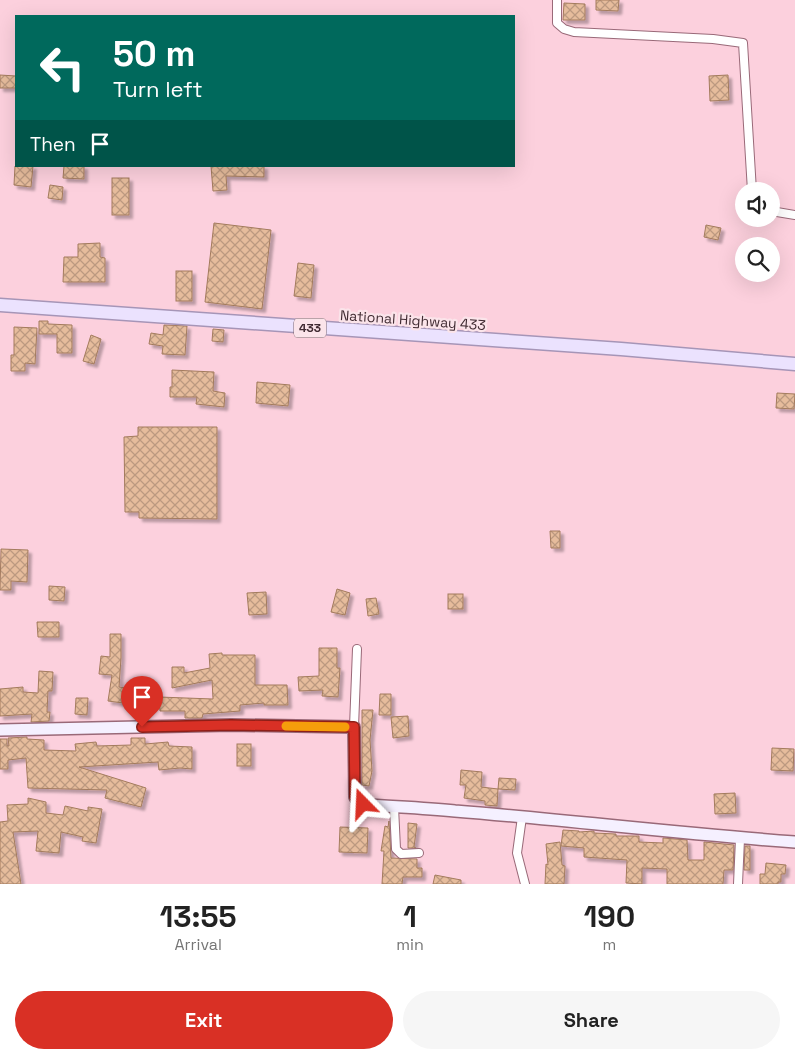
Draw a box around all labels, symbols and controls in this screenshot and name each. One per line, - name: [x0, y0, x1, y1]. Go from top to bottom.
- text: 50 m: [113, 32, 195, 76]
- icon: left: [30, 35, 95, 100]
- text: Turn left: [113, 75, 203, 103]
- icon: arrive: [86, 130, 114, 158]
- text: Then: [30, 132, 76, 157]
- map controls: [735, 182, 780, 282]
- button: sound: [735, 182, 780, 227]
- button: search: [735, 237, 780, 282]
- street label: National Highway 433: [340, 306, 486, 334]
- road number: 433: [294, 318, 326, 338]
- pin: [121, 676, 163, 727]
- icon: arrive: [128, 683, 156, 711]
- position arrow: [336, 777, 388, 829]
- text: 13:55: [160, 897, 237, 936]
- text: 1: [403, 897, 417, 936]
- text: 190: [584, 897, 635, 936]
- text: Arrival: [174, 934, 222, 955]
- text: min: [396, 934, 424, 955]
- text: m: [603, 934, 616, 955]
- button: Exit: [15, 991, 393, 1049]
- button: Share: [403, 991, 780, 1049]

